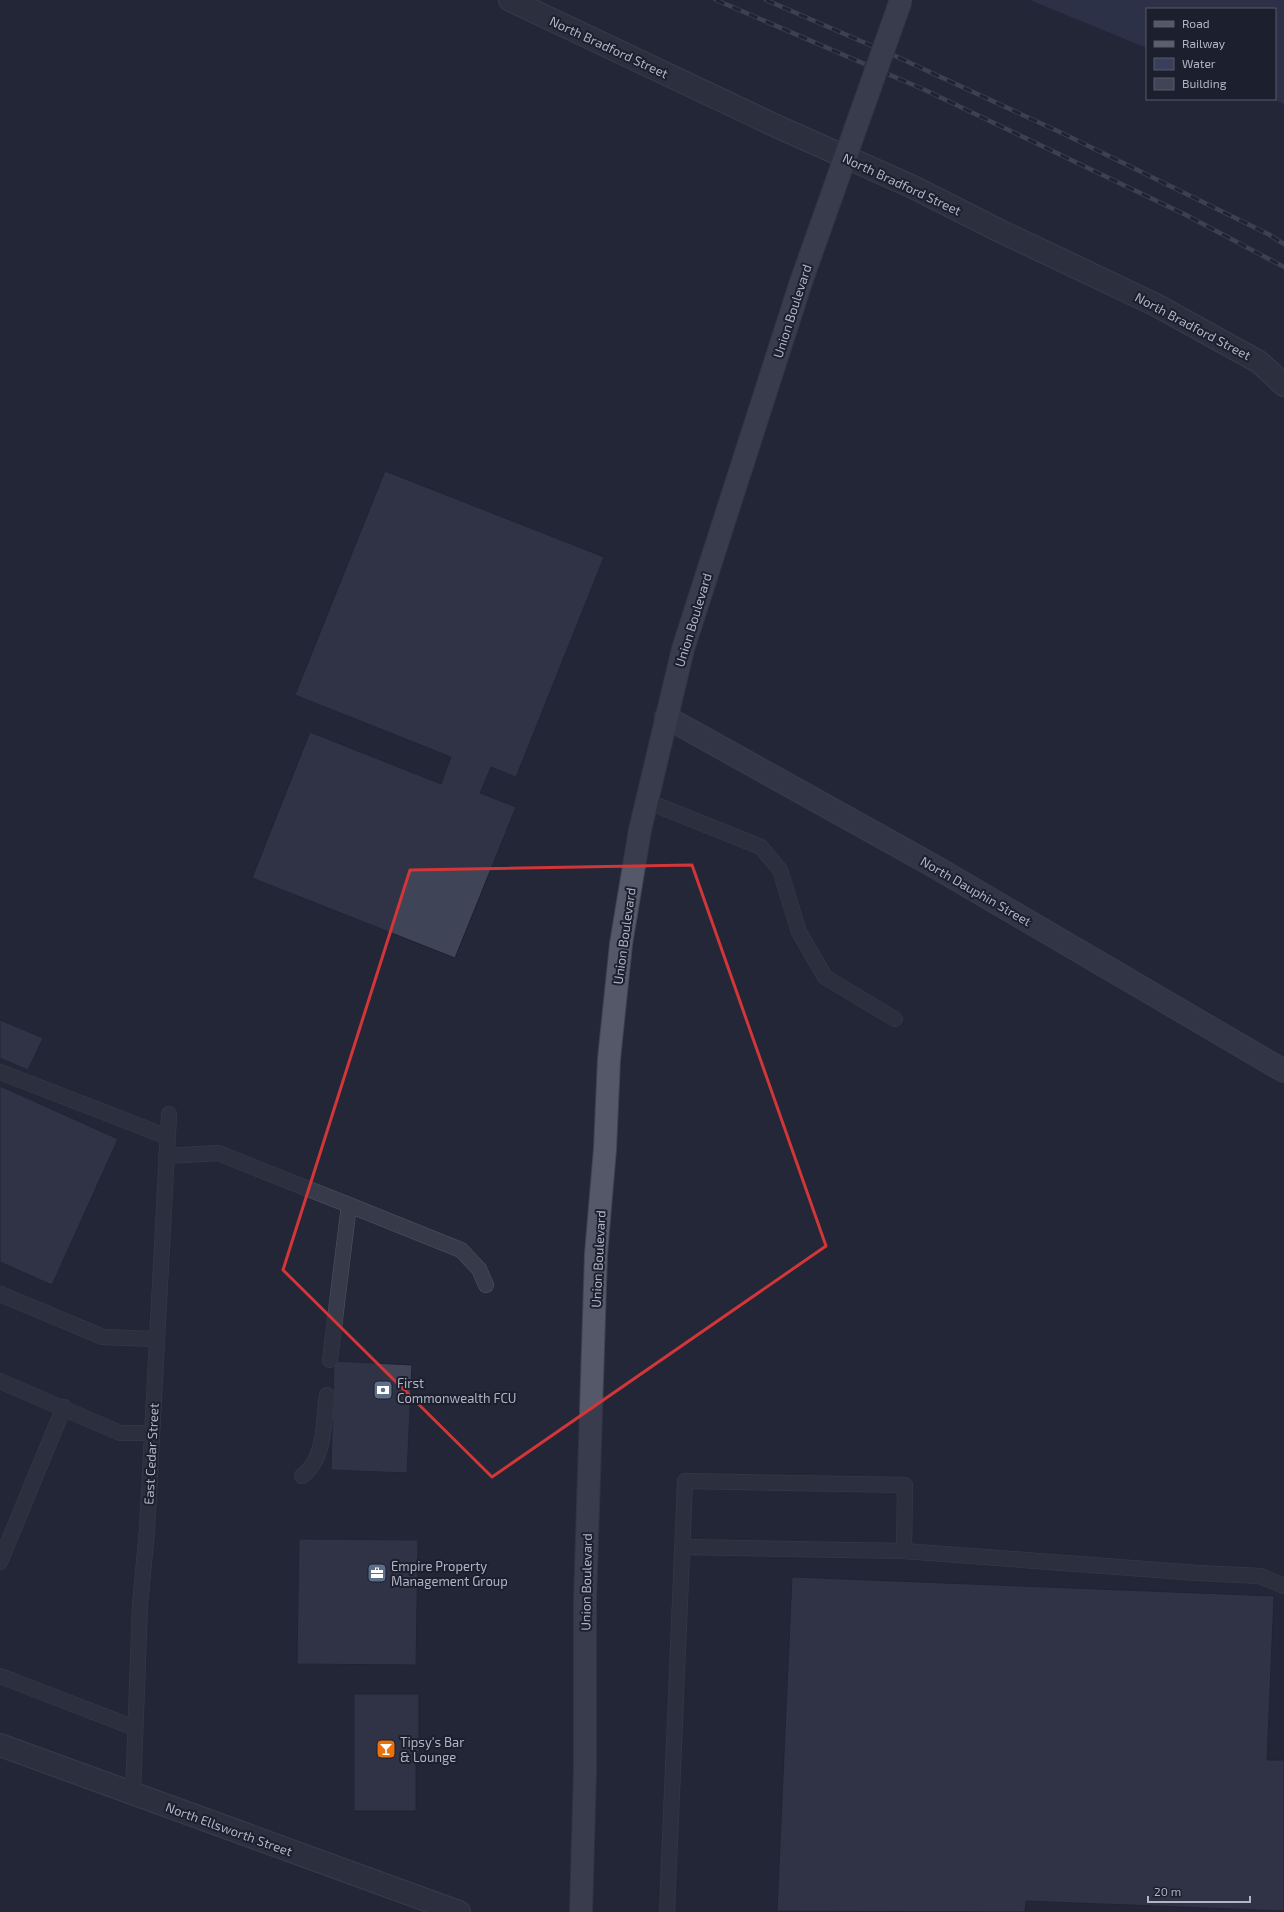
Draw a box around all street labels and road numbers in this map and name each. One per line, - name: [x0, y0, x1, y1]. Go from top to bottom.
- street label: North Bradford Street: [547, 13, 671, 81]
- street label: North Bradford Street: [840, 150, 964, 218]
- street label: Union Boulevard: [769, 262, 815, 360]
- street label: North Bradford Street: [1132, 289, 1254, 363]
- street label: Union Boulevard: [671, 571, 715, 669]
- street label: North Dauphin Street: [918, 853, 1034, 929]
- street label: Union Boulevard: [609, 887, 639, 985]
- street label: Union Boulevard: [587, 1210, 609, 1308]
- street label: East Cedar Street: [140, 1403, 162, 1505]
- street label: Union Boulevard: [577, 1533, 595, 1631]
- street label: North Ellsworth Street: [164, 1799, 295, 1859]

